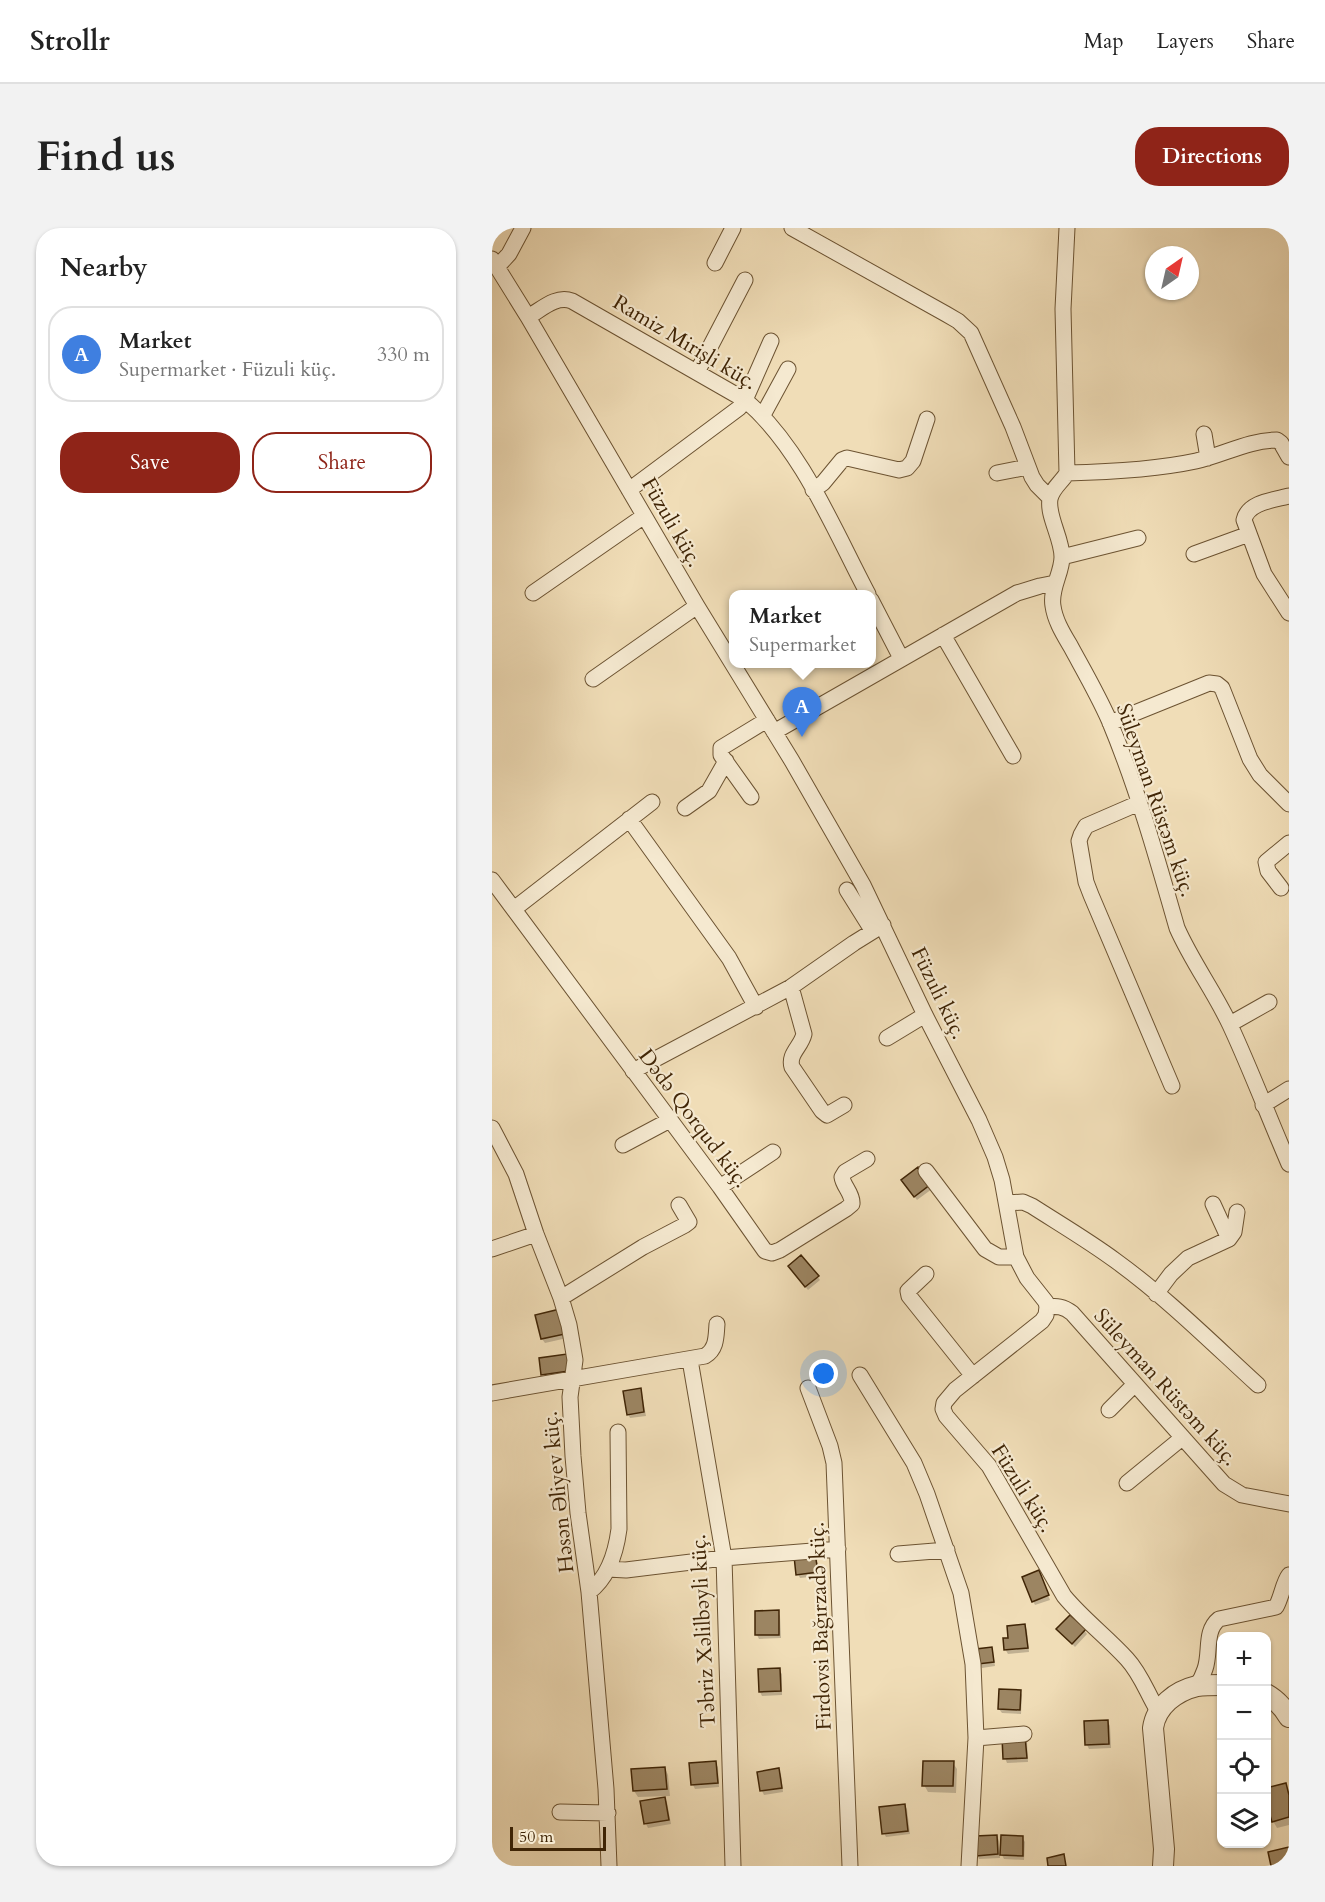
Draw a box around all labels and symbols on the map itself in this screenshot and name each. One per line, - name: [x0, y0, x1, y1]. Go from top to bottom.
- north arrow: [1145, 246, 1199, 300]
- street label: Ramiz Mirişli küç.: [607, 288, 762, 397]
- street label: Füzuli küç.: [634, 472, 709, 572]
- pin: A: [782, 688, 822, 737]
- street label: Süleyman Rüstəm küç.: [1109, 700, 1202, 901]
- street label: Füzuli küç.: [904, 942, 973, 1044]
- street label: Dədə Qorqud küç.: [632, 1043, 756, 1194]
- street label: Süleyman Rüstəm küç.: [1087, 1302, 1244, 1472]
- your location: [809, 1359, 838, 1388]
- street label: Həsən Əliyev küç.: [536, 1410, 581, 1574]
- street label: Füzuli küç.: [984, 1439, 1061, 1538]
- street label: Firdovsi Bağırzadə küç.: [802, 1521, 839, 1731]
- street label: Təbriz Xəlilbəyli küç.: [684, 1533, 723, 1729]
- scale bar: [510, 1824, 606, 1852]

